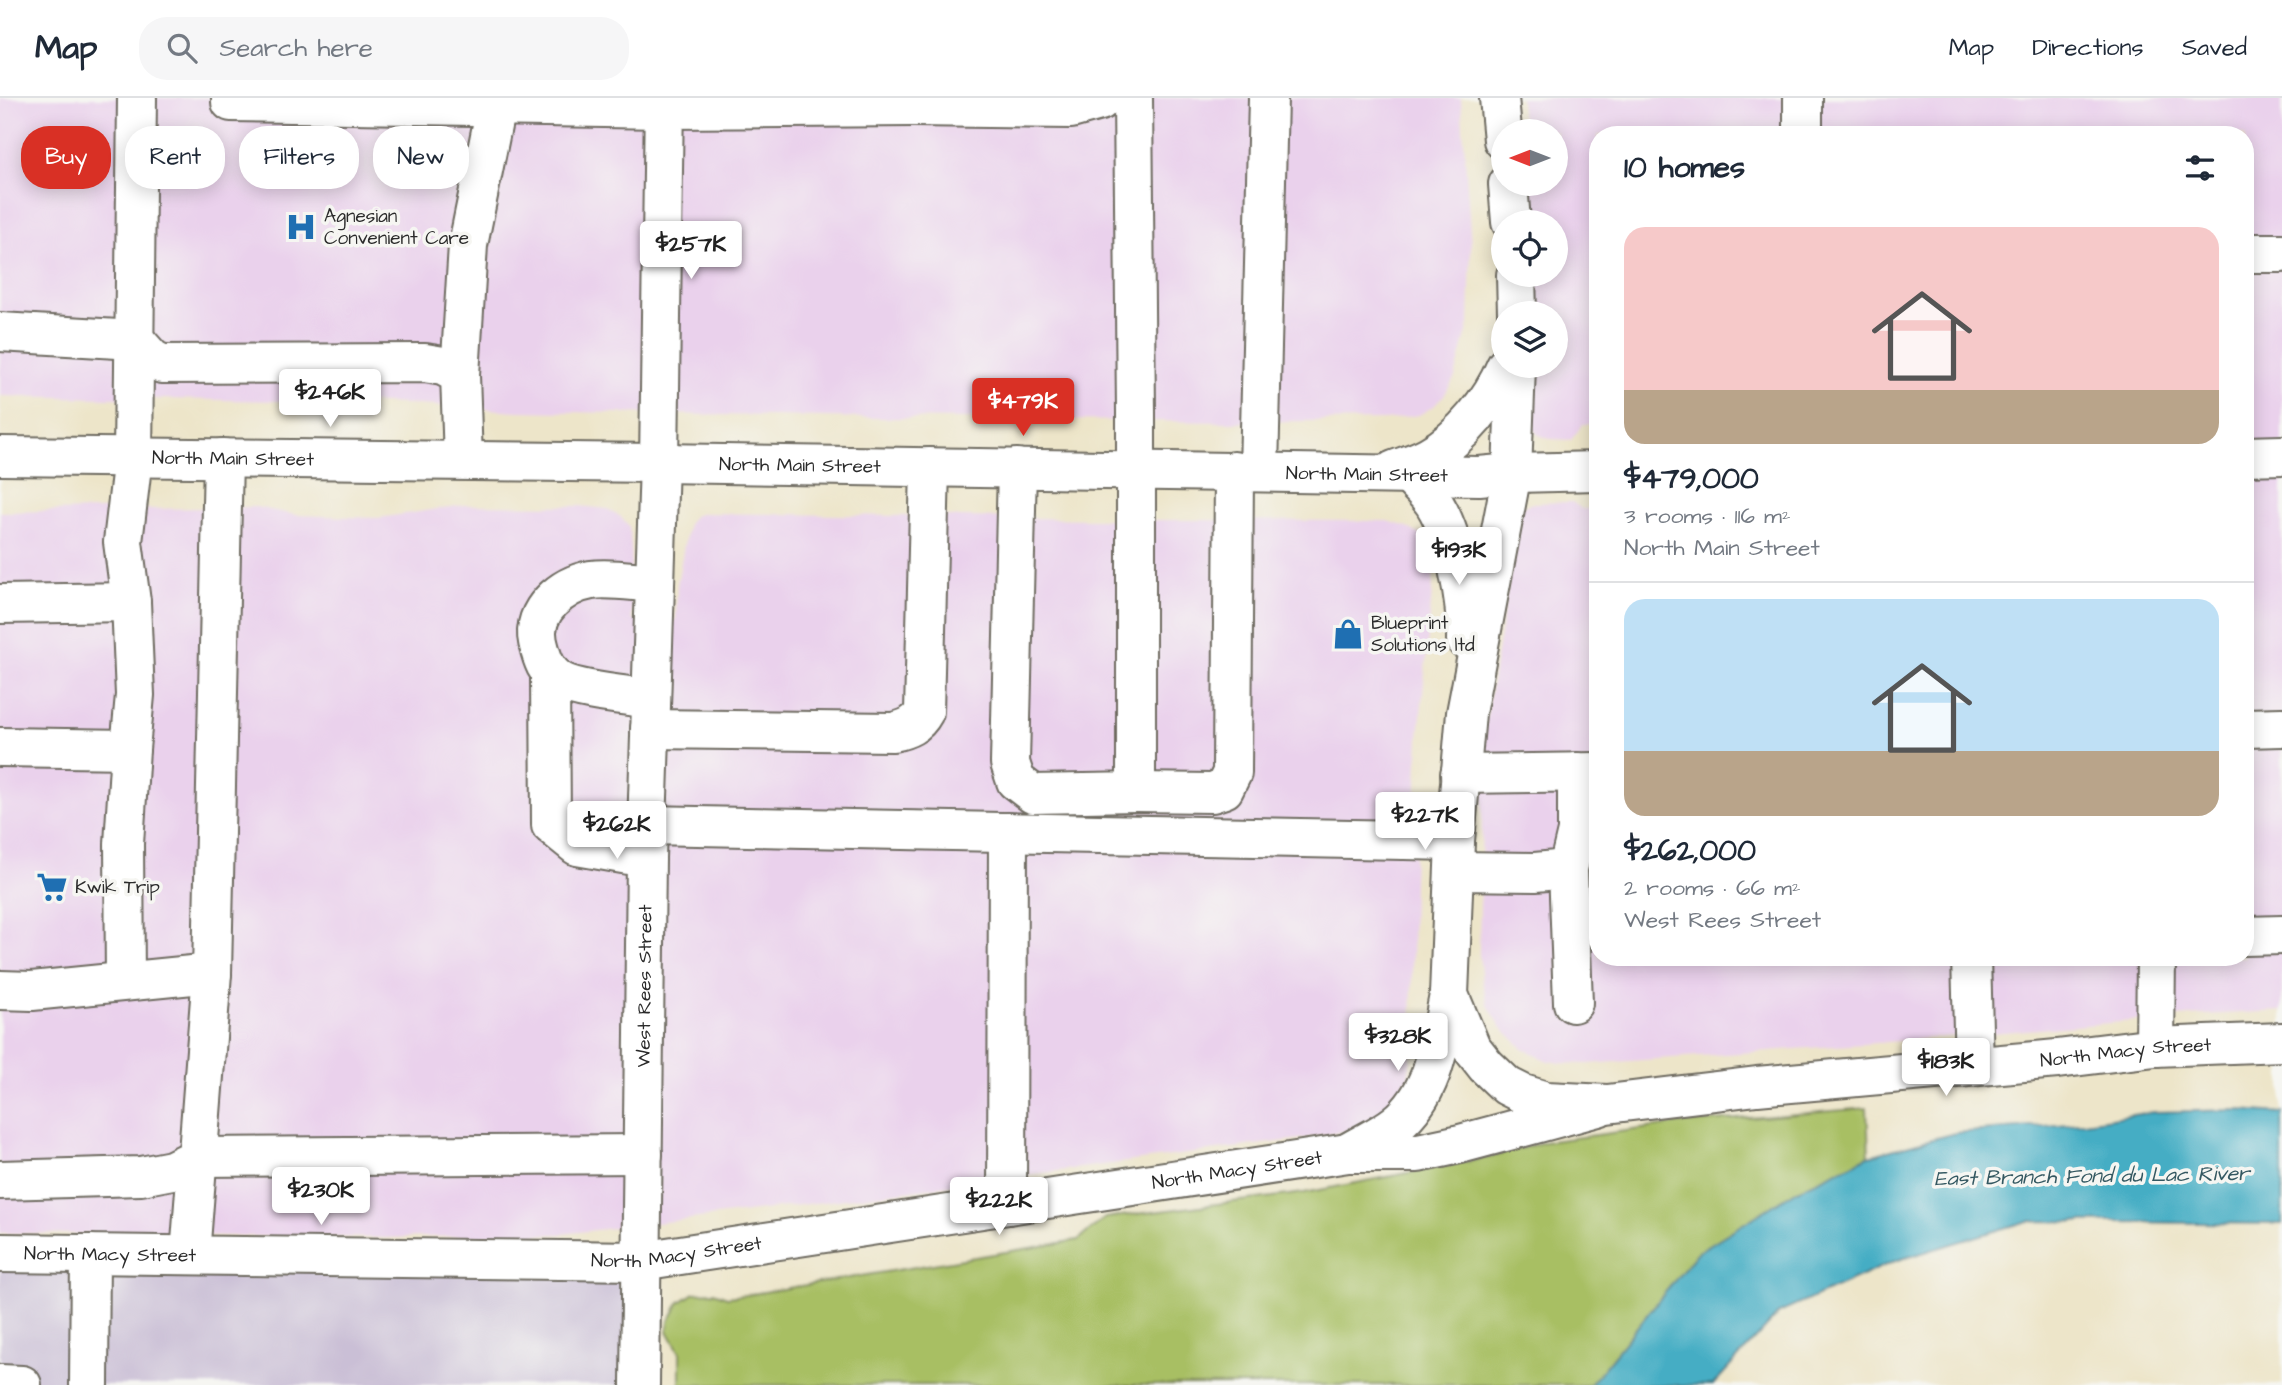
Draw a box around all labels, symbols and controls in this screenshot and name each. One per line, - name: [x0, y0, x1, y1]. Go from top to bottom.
- search box: [139, 17, 629, 80]
- text: Map: [35, 25, 97, 71]
- icon: search: [163, 29, 201, 67]
- text: Search here: [219, 30, 373, 66]
- text: Map: [1949, 31, 1994, 65]
- text: Directions: [2032, 31, 2144, 65]
- text: Saved: [2182, 31, 2247, 65]
- north arrow: [1491, 119, 1568, 196]
- map controls: [1491, 119, 1568, 378]
- chip: Buy: [21, 126, 111, 189]
- chip: Rent: [125, 126, 225, 189]
- chip: Filters: [239, 126, 359, 189]
- chip: New: [373, 126, 469, 189]
- text: 10 homes: [1624, 147, 1745, 189]
- icon: filters: [2181, 149, 2219, 187]
- place label: Agnesian Convenient Care: [324, 203, 469, 252]
- hospital icon: Agnesian Convenient Care: [284, 210, 318, 244]
- button: locate: [1491, 210, 1568, 287]
- pin: $257K: [642, 222, 740, 281]
- text: $257K: [656, 228, 726, 260]
- icon: home: [1859, 273, 1985, 399]
- button: layers: [1491, 301, 1568, 378]
- pin: $246K: [281, 370, 379, 429]
- text: $246K: [295, 376, 365, 408]
- pin: $479K: [974, 378, 1072, 438]
- text: $479K: [988, 385, 1058, 417]
- street label: North Main Street: [152, 444, 314, 473]
- street label: North Main Street: [719, 450, 881, 480]
- text: $479,000: [1624, 458, 1759, 500]
- street label: North Main Street: [1286, 459, 1448, 489]
- text: 3 rooms · 116 m²: [1624, 500, 1791, 532]
- pin: $193K: [1410, 528, 1508, 587]
- text: North Main Street: [1624, 532, 1820, 564]
- text: $193K: [1432, 534, 1486, 566]
- place label: Blueprint Solutions ltd: [1371, 610, 1475, 659]
- shop icon: Blueprint Solutions ltd: [1331, 617, 1365, 651]
- icon: home: [1859, 645, 1985, 771]
- pin: $227K: [1376, 792, 1474, 852]
- text: $227K: [1391, 799, 1459, 831]
- pin: $262K: [568, 802, 666, 861]
- text: $262K: [583, 808, 651, 840]
- text: $262,000: [1624, 830, 1756, 872]
- supermarket icon: Kwik Trip: [35, 870, 69, 904]
- text: 2 rooms · 66 m²: [1624, 872, 1801, 904]
- place label: Kwik Trip: [75, 874, 160, 901]
- street label: West Rees Street: [630, 904, 659, 1068]
- text: West Rees Street: [1624, 904, 1821, 936]
- pin: $328K: [1349, 1014, 1447, 1073]
- text: $328K: [1365, 1020, 1431, 1052]
- street label: North Macy Street: [2039, 1031, 2212, 1074]
- pin: $183K: [1897, 1038, 1995, 1098]
- text: $183K: [1918, 1045, 1974, 1077]
- street label: North Macy Street: [1150, 1144, 1324, 1196]
- water label: East Branch Fond du Lac River: [1934, 1159, 2252, 1193]
- pin: $230K: [272, 1168, 370, 1227]
- text: $230K: [288, 1174, 354, 1206]
- pin: $222K: [950, 1178, 1048, 1237]
- text: $222K: [966, 1184, 1032, 1216]
- street label: North Macy Street: [591, 1229, 764, 1275]
- street label: North Macy Street: [24, 1240, 196, 1269]

